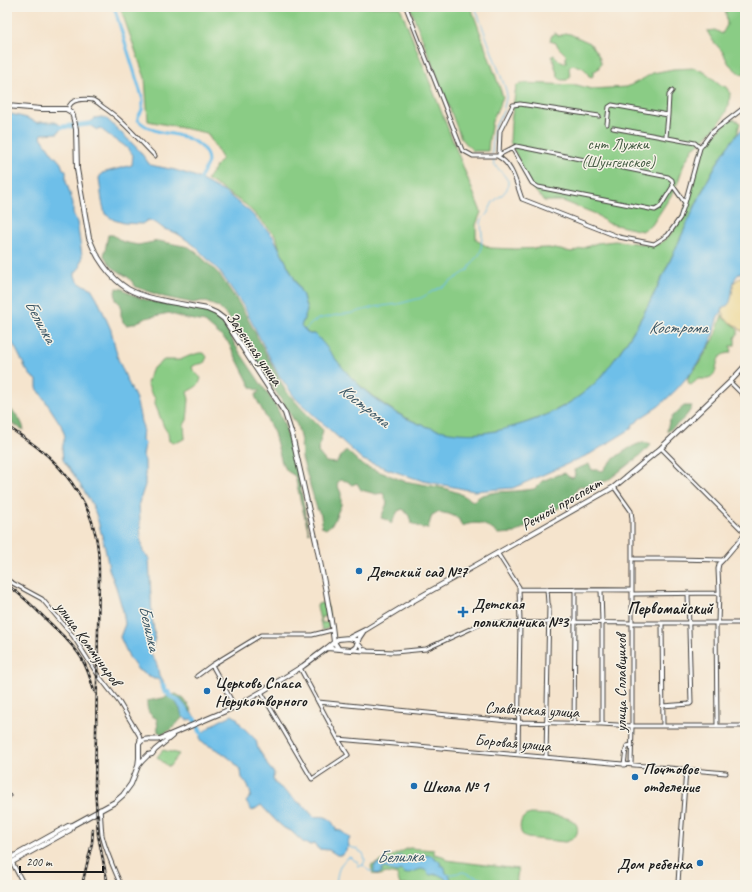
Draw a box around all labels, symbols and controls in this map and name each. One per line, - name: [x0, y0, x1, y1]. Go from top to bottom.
- park label: снт Лужки (Шунгенское): [581, 134, 656, 172]
- water label: Белилка: [20, 296, 62, 348]
- street label: Заречная улица: [221, 308, 287, 390]
- water label: Кострома: [649, 317, 709, 338]
- water label: Кострома: [335, 379, 396, 433]
- street label: Речной проспект: [517, 472, 606, 535]
- place label: Детский сад №7: [367, 562, 469, 582]
- marker: Детский сад №7: [354, 566, 364, 576]
- place label: Детская поликлиника №3: [472, 594, 570, 632]
- street label: улица Коммунаров: [50, 597, 128, 693]
- district label: Первомайский: [627, 598, 714, 619]
- water label: Белилка: [134, 603, 165, 655]
- marker: Детская поликлиника №3: [457, 606, 469, 618]
- street label: улица Сплавщиков: [611, 631, 631, 733]
- place label: Церковь Спаса Нерукотворного: [215, 673, 308, 711]
- marker: Церковь Спаса Нерукотворного: [202, 686, 212, 696]
- street label: Славянская улица: [484, 698, 581, 723]
- street label: Боровая улица: [474, 730, 553, 756]
- place label: Почтовое отделение: [643, 759, 701, 797]
- marker: Почтовое отделение: [630, 772, 640, 782]
- place label: Школа № 1: [422, 777, 490, 797]
- marker: Школа № 1: [409, 781, 419, 791]
- water label: Белилка: [377, 845, 426, 868]
- scale bar: [20, 848, 103, 874]
- text: 200 m: [26, 854, 53, 870]
- place label: Дом ребенка: [617, 854, 694, 874]
- marker: Дом ребенка: [695, 858, 705, 868]

